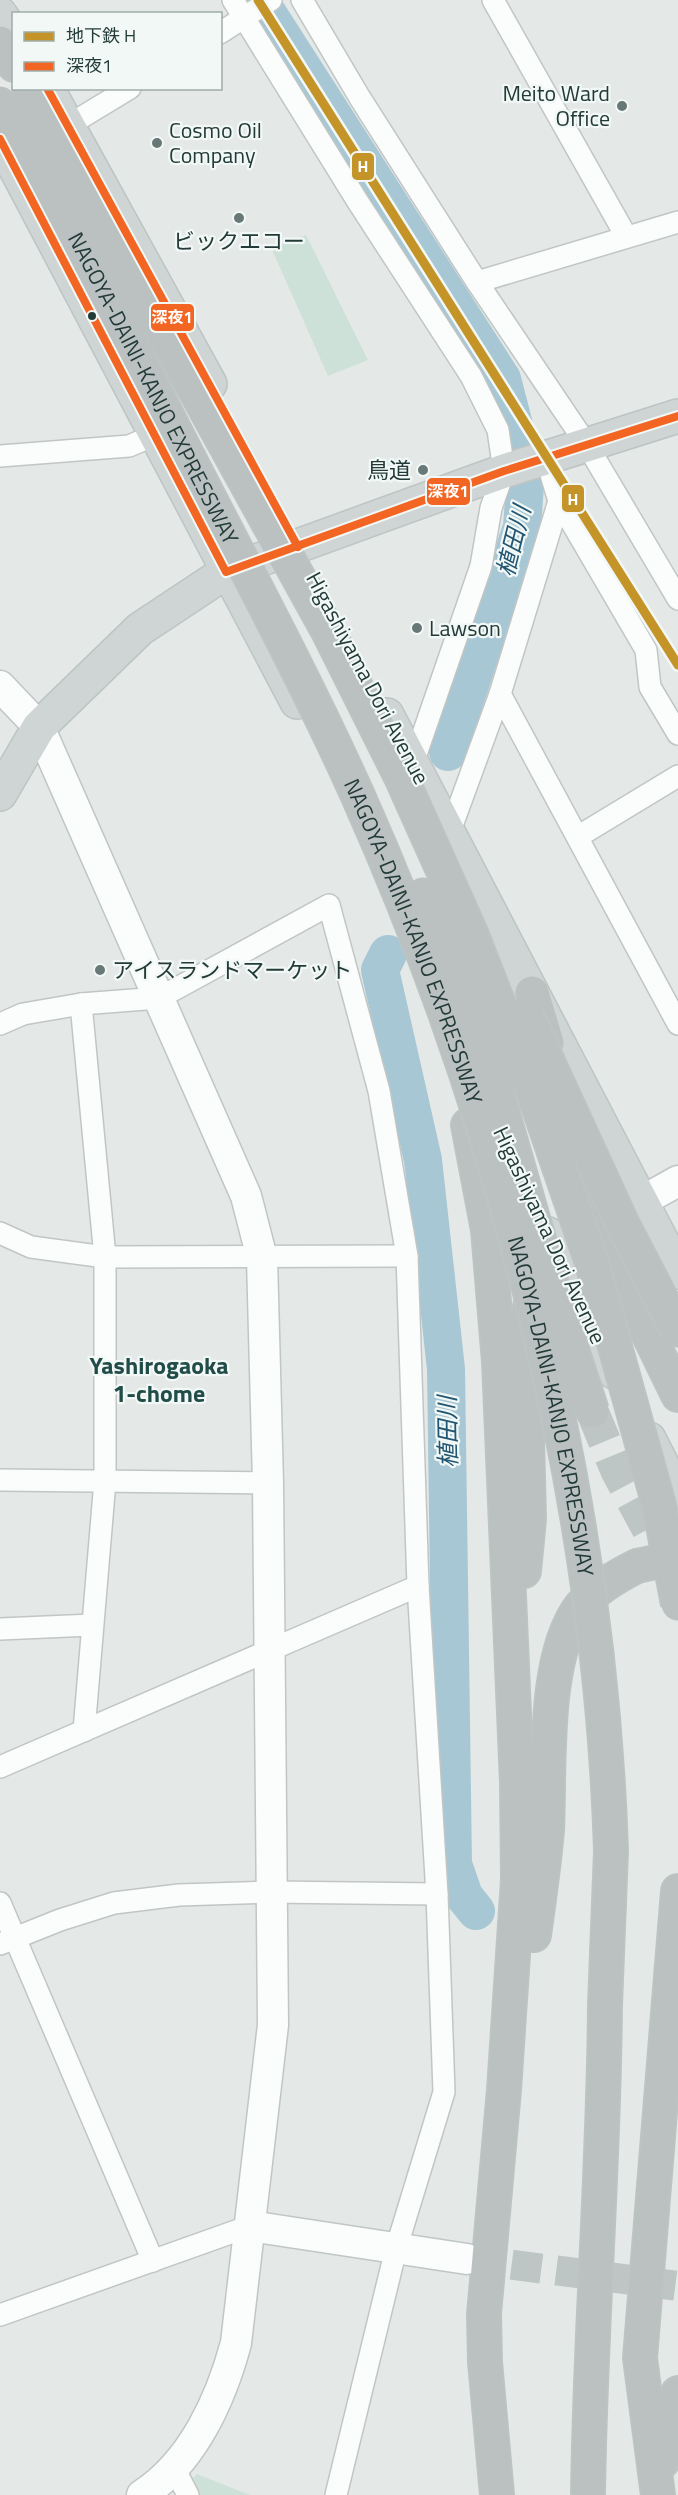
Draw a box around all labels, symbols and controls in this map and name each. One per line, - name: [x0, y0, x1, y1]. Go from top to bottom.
- legend: [12, 12, 222, 90]
- text: 地下鉄 H: [66, 22, 136, 49]
- text: 深夜1: [66, 52, 112, 79]
- place label: Meito Ward Office: [502, 76, 610, 135]
- marker: Meito Ward Office: [615, 99, 629, 113]
- place label: Cosmo Oil Company: [169, 113, 262, 172]
- marker: Cosmo Oil Company: [150, 136, 164, 150]
- line badge: H: [351, 152, 375, 181]
- text: H: [358, 154, 368, 178]
- marker: ビックエコー: [232, 211, 246, 225]
- place label: ビックエコー: [173, 224, 305, 258]
- street label: NAGOYA-DAINI-KANJO EXPRESSWAY: [59, 226, 248, 551]
- line badge: 深夜1: [150, 303, 195, 332]
- text: 深夜1: [152, 305, 192, 329]
- unlabelled marker: [86, 310, 98, 322]
- place label: 鳥道: [367, 453, 411, 487]
- marker: 鳥道: [416, 463, 430, 477]
- line badge: 深夜1: [426, 477, 471, 506]
- text: 深夜1: [428, 479, 468, 503]
- line badge: H: [561, 484, 585, 513]
- text: H: [568, 487, 578, 511]
- water label: 植田川: [487, 499, 540, 580]
- street label: Higashiyama Dori Avenue: [297, 566, 439, 790]
- place label: Lawson: [429, 611, 501, 645]
- marker: Lawson: [410, 621, 424, 635]
- street label: NAGOYA-DAINI-KANJO EXPRESSWAY: [335, 773, 492, 1109]
- place label: アイスランドマーケット: [112, 953, 352, 987]
- marker: アイスランドマーケット: [93, 963, 107, 977]
- street label: Higashiyama Dori Avenue: [485, 1121, 615, 1349]
- street label: NAGOYA-DAINI-KANJO EXPRESSWAY: [499, 1232, 603, 1579]
- district label: Yashirogaoka 1-chome: [89, 1347, 229, 1411]
- water label: 植田川: [428, 1393, 466, 1468]

